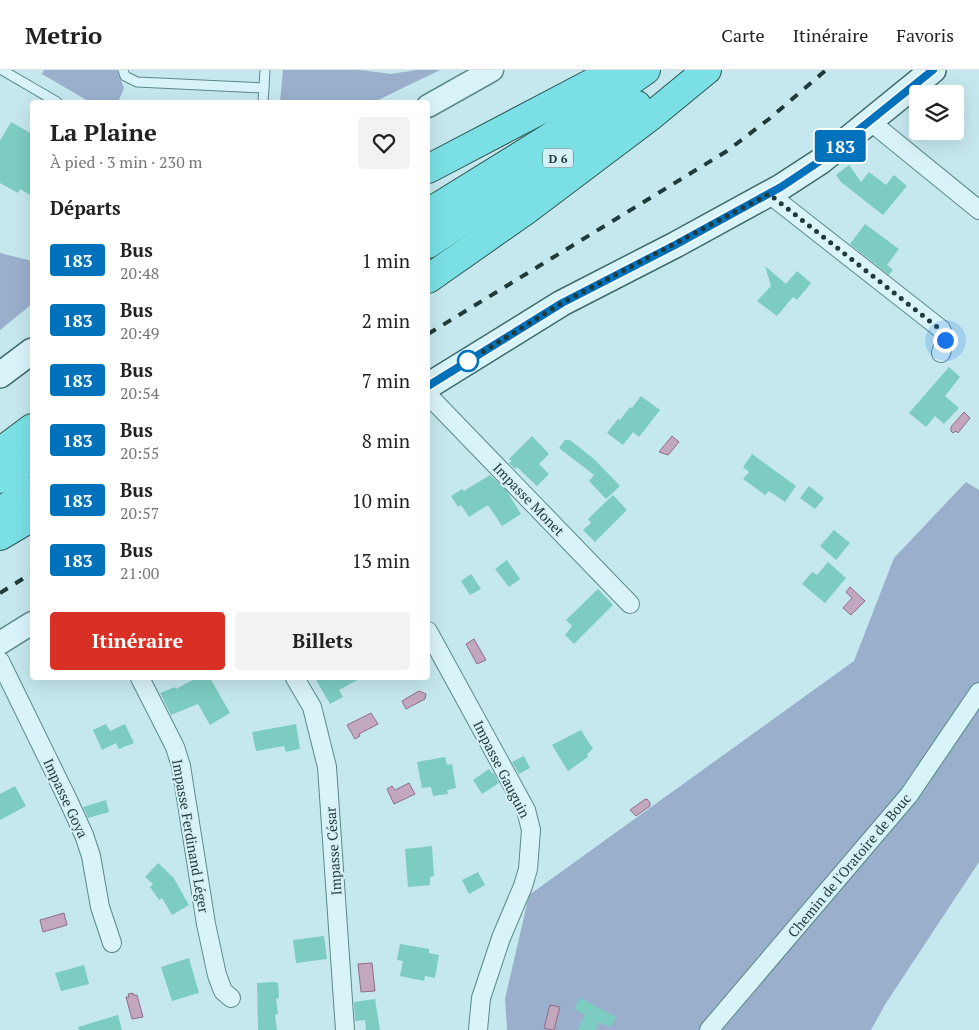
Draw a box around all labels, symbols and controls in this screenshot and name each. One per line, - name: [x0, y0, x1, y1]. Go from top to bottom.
- text: Metrio: [25, 19, 102, 51]
- text: Carte: [721, 23, 765, 47]
- text: Itinéraire: [793, 23, 868, 47]
- text: Favoris: [896, 23, 954, 47]
- map controls: [909, 85, 964, 140]
- button: layers: [909, 85, 964, 140]
- text: La Plaine: [50, 116, 157, 148]
- button: heart: [358, 117, 410, 169]
- line badge: 183: [811, 130, 869, 162]
- text: 183: [825, 134, 855, 158]
- road number: D 6: [543, 148, 573, 168]
- text: À pied · 3 min · 230 m: [50, 151, 202, 173]
- text: Départs: [50, 195, 121, 220]
- text: Bus: [120, 237, 153, 262]
- text: 183: [62, 248, 93, 272]
- text: 1 min: [362, 248, 410, 273]
- text: 20:48: [120, 262, 159, 284]
- text: Bus: [120, 297, 153, 322]
- text: 183: [62, 308, 93, 332]
- text: 2 min: [362, 308, 410, 333]
- text: 20:49: [120, 322, 159, 344]
- your location: [933, 328, 958, 353]
- unlabelled marker: [457, 350, 479, 372]
- text: Bus: [120, 357, 153, 382]
- text: 183: [62, 368, 93, 392]
- text: 7 min: [362, 368, 410, 393]
- text: 20:54: [120, 382, 159, 404]
- text: Bus: [120, 417, 153, 442]
- text: 183: [62, 428, 93, 452]
- text: 8 min: [362, 428, 410, 453]
- text: 20:55: [120, 442, 159, 464]
- street label: Impasse Monet: [489, 458, 569, 540]
- text: Bus: [120, 477, 153, 502]
- text: 183: [62, 488, 93, 512]
- text: 10 min: [352, 488, 410, 513]
- text: 20:57: [120, 502, 159, 524]
- text: Bus: [120, 537, 153, 562]
- text: 183: [62, 548, 93, 572]
- text: 13 min: [352, 548, 410, 573]
- text: 21:00: [120, 562, 159, 584]
- button: Itinéraire: [50, 612, 225, 670]
- button: Billets: [235, 612, 410, 670]
- street label: Impasse Gauguin: [469, 717, 535, 822]
- street label: Impasse Goya: [39, 755, 93, 841]
- street label: Impasse Ferdinand Léger: [168, 758, 214, 915]
- street label: Chemin de l'Oratoire de Bouc: [783, 789, 915, 941]
- street label: Impasse César: [320, 805, 346, 896]

